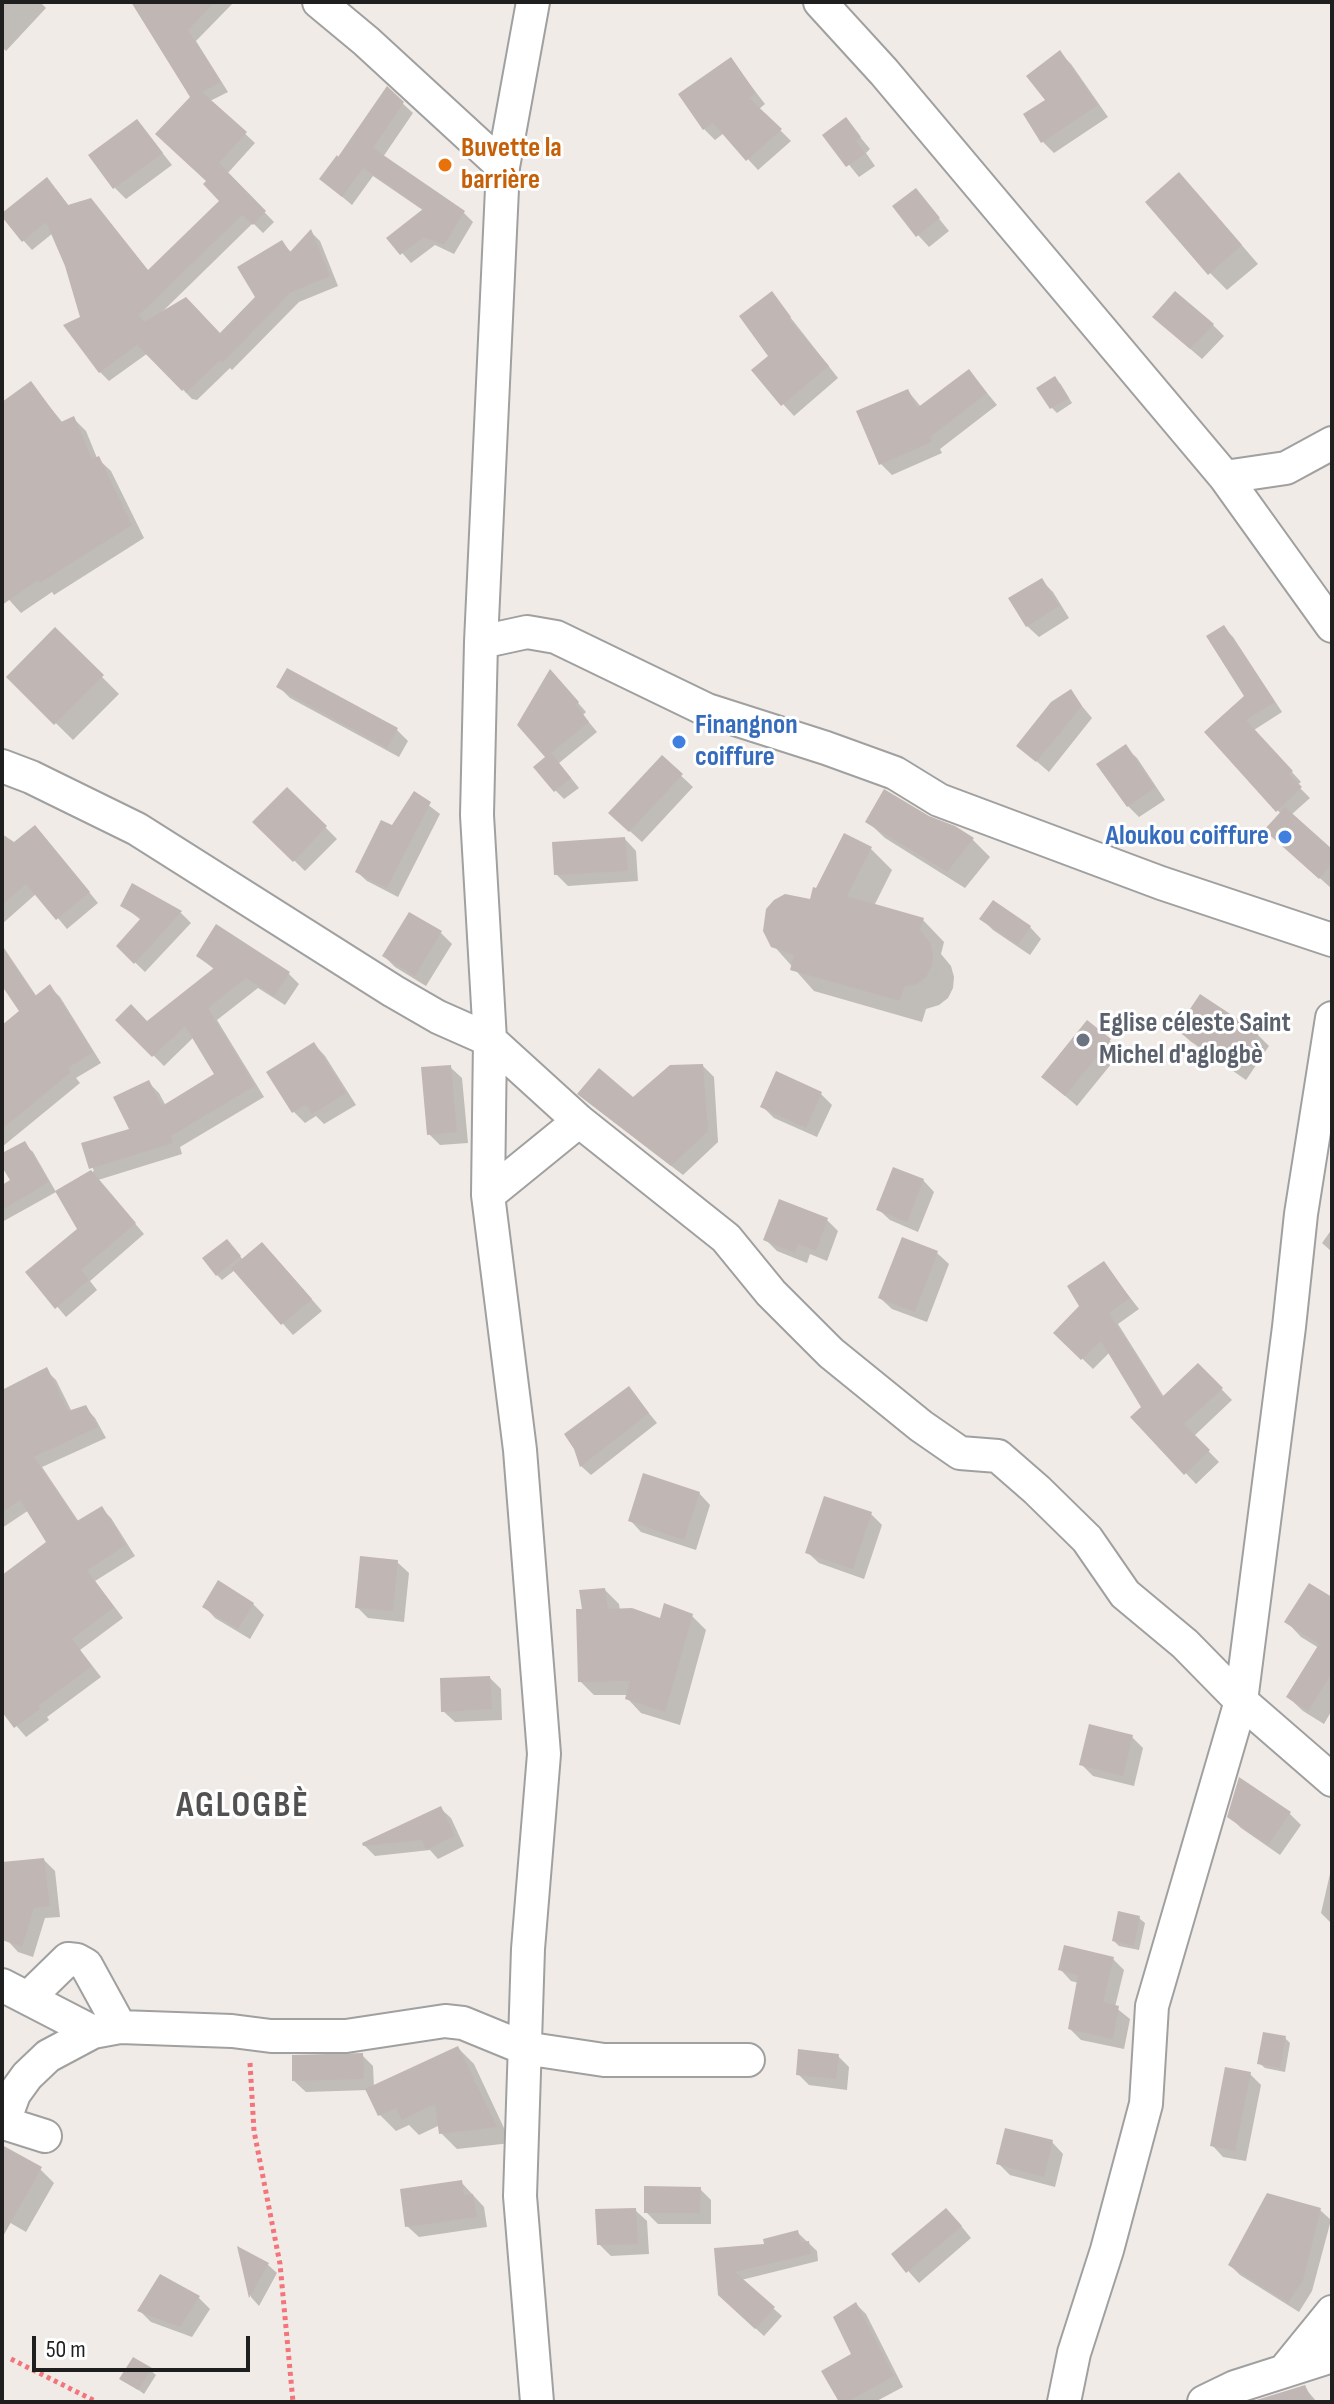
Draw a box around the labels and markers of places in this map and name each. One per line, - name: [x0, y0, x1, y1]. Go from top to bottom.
- place label: Buvette la barrière: [461, 132, 562, 198]
- marker: Buvette la barrière: [436, 156, 454, 174]
- place label: Finangnon coiffure: [695, 709, 798, 775]
- marker: Finangnon coiffure: [670, 733, 688, 751]
- place label: Aloukou coiffure: [1105, 820, 1269, 854]
- marker: Aloukou coiffure: [1276, 828, 1294, 846]
- place label: Eglise céleste Saint Michel d'aglogbè: [1099, 1007, 1291, 1073]
- marker: Eglise céleste Saint Michel d'aglogbè: [1074, 1031, 1092, 1049]

